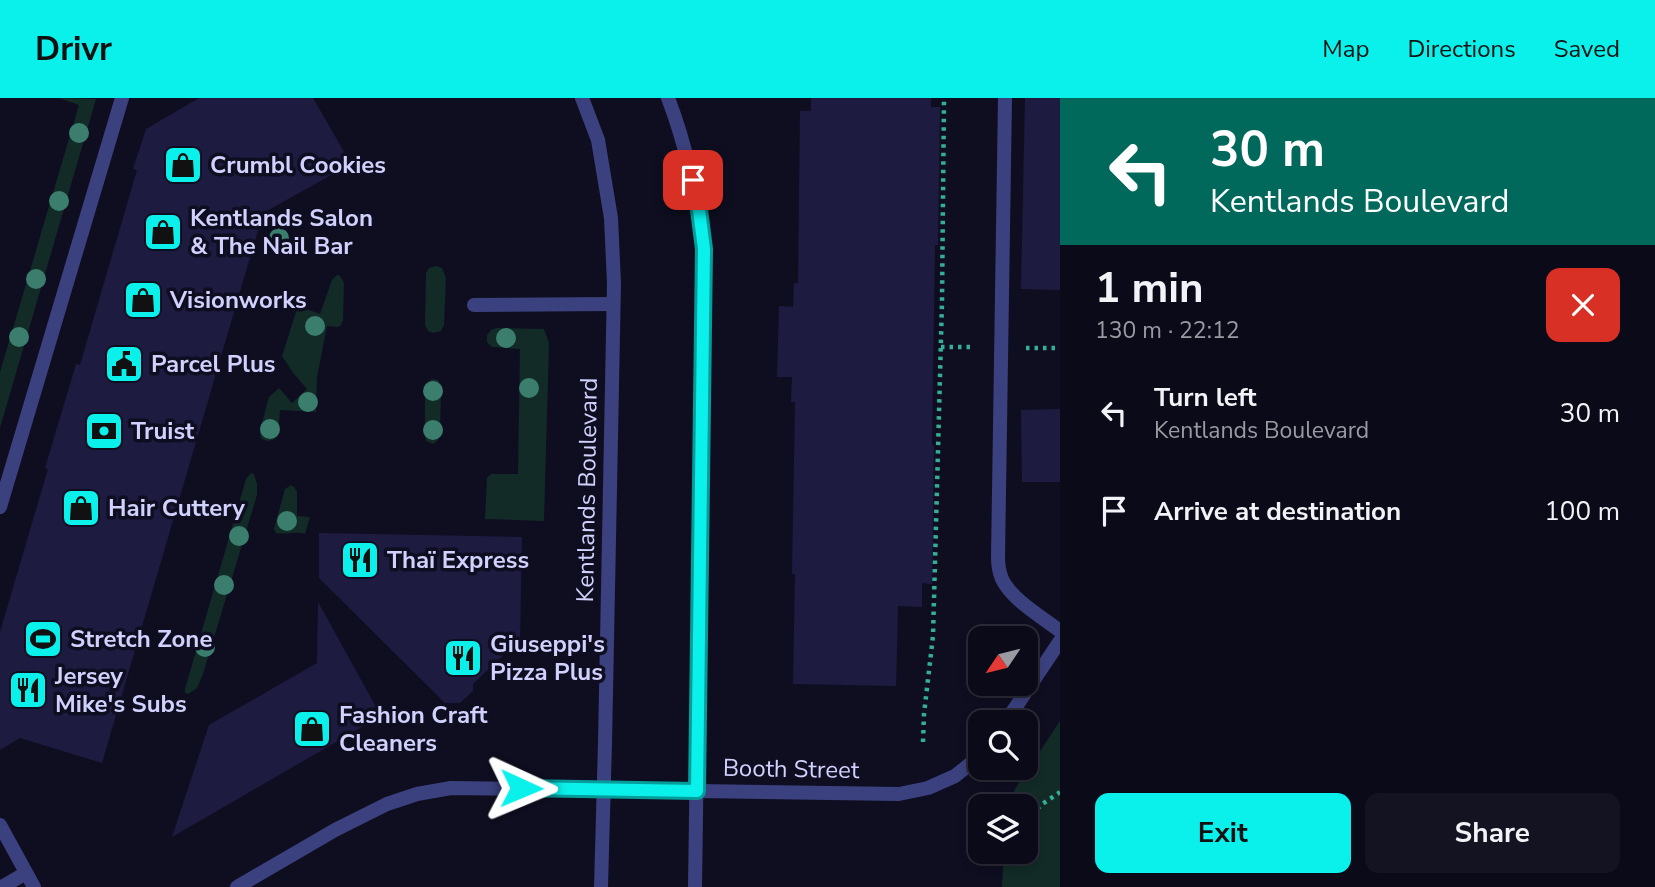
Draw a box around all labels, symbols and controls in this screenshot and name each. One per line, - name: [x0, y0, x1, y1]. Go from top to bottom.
- text: Drivr: [35, 27, 112, 72]
- text: Map: [1322, 33, 1369, 65]
- text: Directions: [1407, 33, 1516, 65]
- text: Saved: [1554, 33, 1620, 65]
- text: 30 m: [1210, 116, 1325, 183]
- icon: left: [1095, 126, 1186, 217]
- shop icon: Crumbl Cookies: [162, 144, 204, 186]
- place label: Crumbl Cookies: [210, 149, 386, 181]
- pin: [663, 150, 723, 210]
- icon: arrive: [674, 161, 712, 199]
- text: Kentlands Boulevard: [1210, 180, 1509, 223]
- place label: Kentlands Salon & The Nail Bar: [190, 202, 373, 262]
- shop icon: Kentlands Salon & The Nail Bar: [142, 211, 184, 253]
- text: 1 min: [1095, 260, 1204, 317]
- button: close: [1546, 268, 1620, 342]
- shop icon: Visionworks: [122, 279, 164, 321]
- place label: Visionworks: [169, 284, 307, 316]
- text: 130 m · 22:12: [1095, 315, 1240, 346]
- public building icon: Parcel Plus: [103, 343, 145, 385]
- place label: Parcel Plus: [151, 348, 276, 380]
- street label: Kentlands Boulevard: [569, 377, 605, 603]
- text: Turn left: [1154, 380, 1257, 415]
- icon: left: [1095, 394, 1133, 432]
- text: 30 m: [1560, 396, 1620, 431]
- bank icon: Truist: [83, 410, 125, 452]
- place label: Truist: [131, 415, 195, 447]
- text: Kentlands Boulevard: [1154, 415, 1369, 446]
- shop icon: Hair Cuttery: [60, 487, 102, 529]
- place label: Hair Cuttery: [108, 492, 245, 524]
- icon: arrive: [1095, 492, 1133, 530]
- text: Arrive at destination: [1154, 494, 1401, 529]
- text: 100 m: [1544, 494, 1620, 529]
- restaurant icon: Thaï Express: [339, 539, 381, 581]
- place label: Thaï Express: [387, 544, 529, 576]
- sports icon: Stretch Zone: [22, 618, 64, 660]
- place label: Stretch Zone: [70, 623, 212, 655]
- north arrow: [968, 626, 1038, 696]
- map controls: [968, 626, 1038, 864]
- place label: Giuseppi's Pizza Plus: [490, 628, 605, 688]
- restaurant icon: Giuseppi's Pizza Plus: [442, 637, 484, 679]
- place label: Jersey Mike's Subs: [54, 660, 187, 720]
- restaurant icon: Jersey Mike's Subs: [7, 669, 49, 711]
- place label: Fashion Craft Cleaners: [339, 699, 488, 759]
- shop icon: Fashion Craft Cleaners: [291, 708, 333, 750]
- button: search: [968, 710, 1038, 780]
- position arrow: [484, 751, 558, 825]
- street label: Booth Street: [722, 752, 860, 786]
- button: Exit: [1095, 793, 1351, 873]
- button: Share: [1365, 793, 1620, 873]
- button: layers: [968, 794, 1038, 864]

